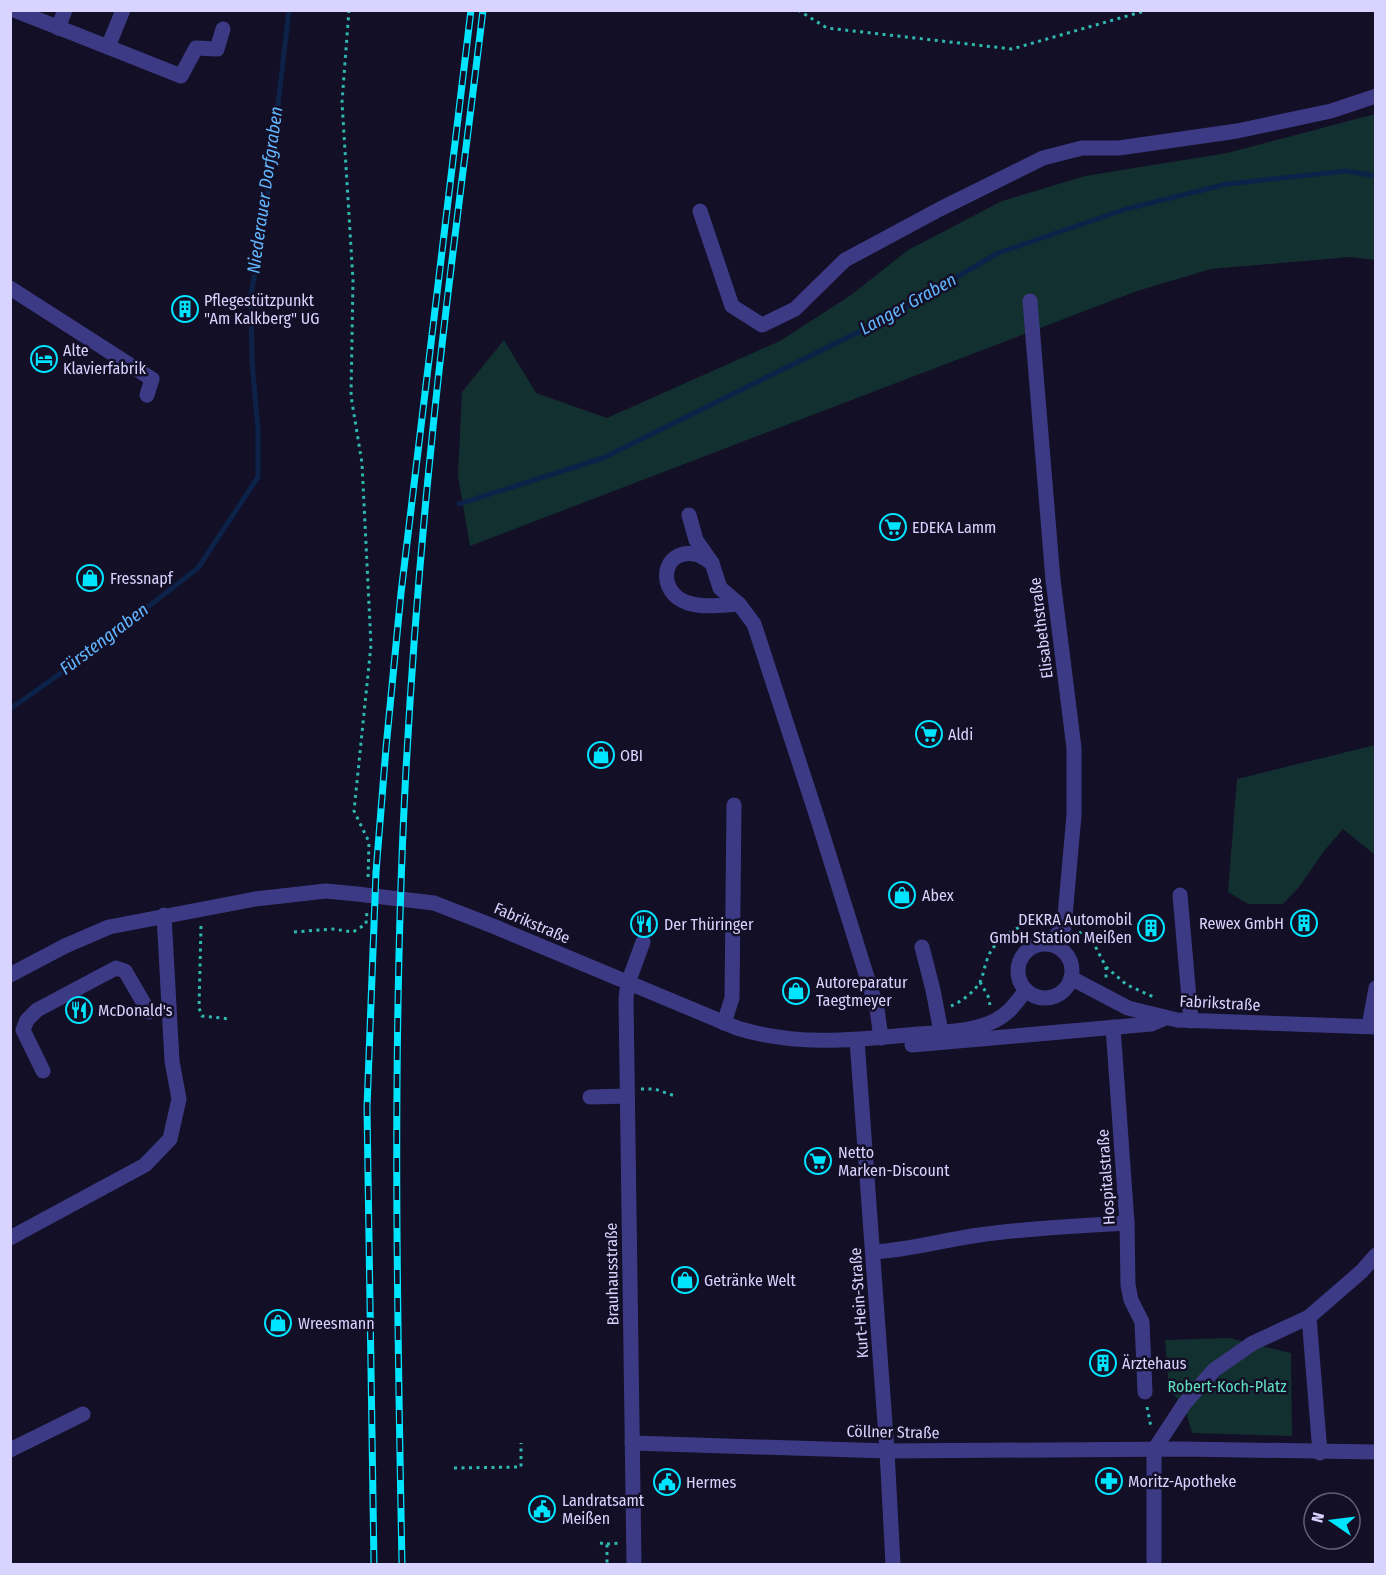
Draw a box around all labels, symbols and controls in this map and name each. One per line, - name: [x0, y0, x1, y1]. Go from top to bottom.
- water label: Niederauer Dorfgraben: [242, 105, 288, 275]
- water label: Langer Graben: [856, 268, 960, 340]
- place label: Pflegestützpunkt "Am Kalkberg" UG: [204, 291, 319, 328]
- building icon: Pflegestützpunkt "Am Kalkberg" UG: [170, 294, 200, 324]
- place label: Alte Klavierfabrik: [63, 341, 146, 378]
- hotel icon: Alte Klavierfabrik: [29, 344, 59, 374]
- supermarket icon: EDEKA Lamm: [878, 512, 908, 542]
- place label: EDEKA Lamm: [912, 518, 996, 537]
- shop icon: Fressnapf: [75, 563, 105, 593]
- place label: Fressnapf: [110, 569, 174, 588]
- street label: Elisabethstraße: [1025, 576, 1057, 680]
- water label: Fürstengraben: [55, 598, 153, 680]
- supermarket icon: Aldi: [914, 719, 944, 749]
- place label: Aldi: [948, 725, 973, 744]
- shop icon: OBI: [586, 740, 616, 770]
- place label: OBI: [620, 746, 643, 765]
- shop icon: Abex: [887, 880, 917, 910]
- place label: Abex: [922, 886, 954, 905]
- street label: Fabrikstraße: [491, 898, 573, 948]
- building icon: Rewex GmbH: [1289, 908, 1319, 938]
- restaurant icon: Der Thüringer: [629, 909, 659, 939]
- place label: DEKRA Automobil GmbH Station Meißen: [990, 910, 1132, 947]
- building icon: DEKRA Automobil GmbH Station Meißen: [1136, 913, 1166, 943]
- place label: Rewex GmbH: [1199, 914, 1284, 933]
- place label: Der Thüringer: [664, 915, 754, 934]
- place label: Autoreparatur Taegtmeyer: [816, 973, 908, 1010]
- shop icon: Autoreparatur Taegtmeyer: [781, 976, 811, 1006]
- street label: Fabrikstraße: [1179, 991, 1261, 1015]
- restaurant icon: McDonald's: [64, 995, 94, 1025]
- place label: McDonald's: [98, 1001, 173, 1020]
- street label: Hospitalstraße: [1093, 1128, 1119, 1226]
- place label: Netto Marken-Discount: [838, 1143, 950, 1180]
- supermarket icon: Netto Marken-Discount: [803, 1146, 833, 1176]
- street label: Brauhausstraße: [602, 1222, 622, 1326]
- street label: Kurt-Hein-Straße: [846, 1247, 872, 1359]
- shop icon: Getränke Welt: [670, 1265, 700, 1295]
- place label: Getränke Welt: [704, 1271, 797, 1290]
- shop icon: Wreesmann: [263, 1308, 293, 1338]
- place label: Wreesmann: [298, 1314, 375, 1333]
- building icon: Ärztehaus: [1088, 1348, 1118, 1378]
- place label: Ärztehaus: [1122, 1354, 1187, 1373]
- park label: Robert-Koch-Platz: [1168, 1377, 1286, 1396]
- street label: Cöllner Straße: [846, 1422, 940, 1442]
- pharmacy icon: Moritz-Apotheke: [1094, 1466, 1124, 1496]
- public building icon: Hermes: [652, 1467, 682, 1497]
- place label: Moritz-Apotheke: [1128, 1472, 1236, 1491]
- place label: Hermes: [686, 1473, 736, 1492]
- place label: Landratsamt Meißen: [562, 1491, 645, 1528]
- north arrow: [1302, 1491, 1362, 1551]
- public building icon: Landratsamt Meißen: [527, 1494, 557, 1524]
- text: N: [1308, 1511, 1328, 1524]

